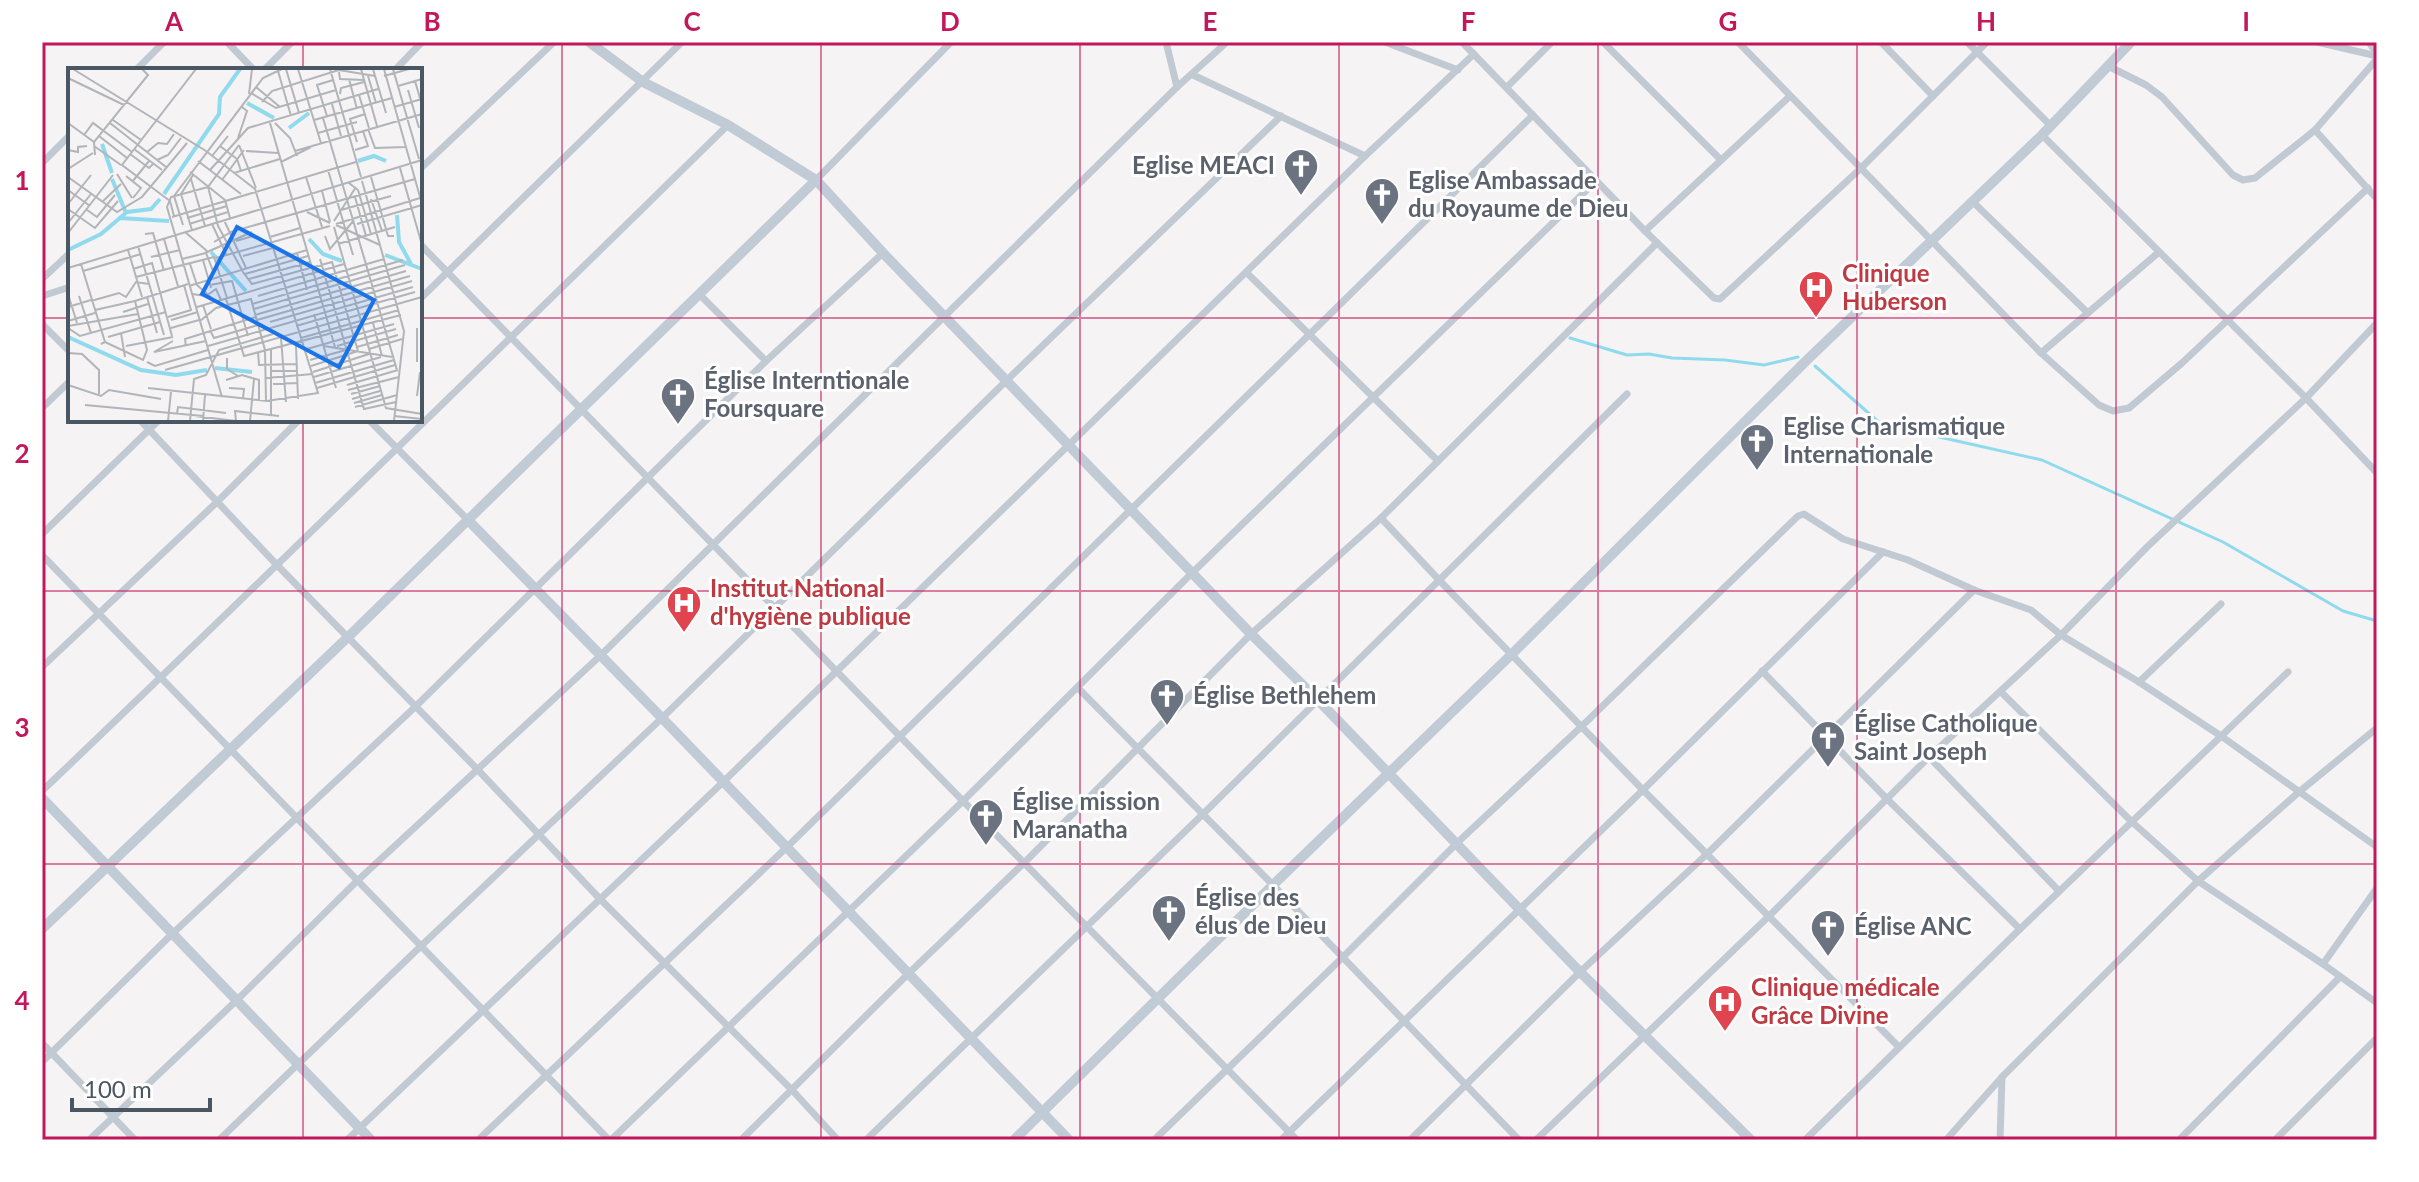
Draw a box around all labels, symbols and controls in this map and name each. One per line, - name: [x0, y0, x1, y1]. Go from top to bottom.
- text: A: [164, 5, 184, 37]
- text: B: [423, 5, 441, 37]
- text: C: [683, 5, 701, 37]
- text: D: [940, 5, 960, 37]
- text: E: [1203, 5, 1217, 37]
- text: F: [1461, 5, 1475, 37]
- text: G: [1719, 5, 1737, 37]
- text: H: [1976, 5, 1996, 37]
- text: I: [2242, 5, 2250, 37]
- inset map: [68, 68, 422, 422]
- church icon: Eglise MEACI: [1282, 147, 1320, 197]
- place label: Eglise MEACI: [1132, 150, 1275, 179]
- text: 1: [14, 164, 30, 196]
- place label: Eglise Ambassade du Royaume de Dieu: [1408, 165, 1629, 222]
- church icon: Eglise Ambassade du Royaume de Dieu: [1363, 176, 1401, 226]
- place label: Clinique Huberson: [1842, 258, 1947, 315]
- hospital icon: Clinique Huberson: [1797, 269, 1835, 319]
- place label: Église Interntionale Foursquare: [704, 365, 910, 422]
- church icon: Église Interntionale Foursquare: [659, 376, 697, 426]
- place label: Eglise Charismatique Internationale: [1783, 411, 2005, 468]
- church icon: Eglise Charismatique Internationale: [1738, 422, 1776, 472]
- text: 2: [14, 437, 30, 469]
- place label: Institut National d'hygiène publique: [710, 573, 911, 630]
- hospital icon: Institut National d'hygiène publique: [665, 584, 703, 634]
- church icon: Église Bethlehem: [1148, 677, 1186, 727]
- place label: Église Bethlehem: [1193, 680, 1376, 709]
- place label: Église Catholique Saint Joseph: [1854, 708, 2038, 765]
- text: 3: [14, 711, 30, 743]
- church icon: Église Catholique Saint Joseph: [1809, 719, 1847, 769]
- place label: Église mission Maranatha: [1012, 786, 1160, 843]
- church icon: Église mission Maranatha: [967, 797, 1005, 847]
- place label: Église des élus de Dieu: [1195, 882, 1326, 939]
- church icon: Église des élus de Dieu: [1150, 893, 1188, 943]
- church icon: Église ANC: [1809, 908, 1847, 958]
- place label: Église ANC: [1854, 911, 1972, 940]
- place label: Clinique médicale Grâce Divine: [1751, 972, 1940, 1029]
- hospital icon: Clinique médicale Grâce Divine: [1706, 983, 1744, 1033]
- text: 4: [14, 984, 30, 1016]
- scale bar: [72, 1062, 210, 1112]
- text: 100 m: [84, 1074, 152, 1103]

